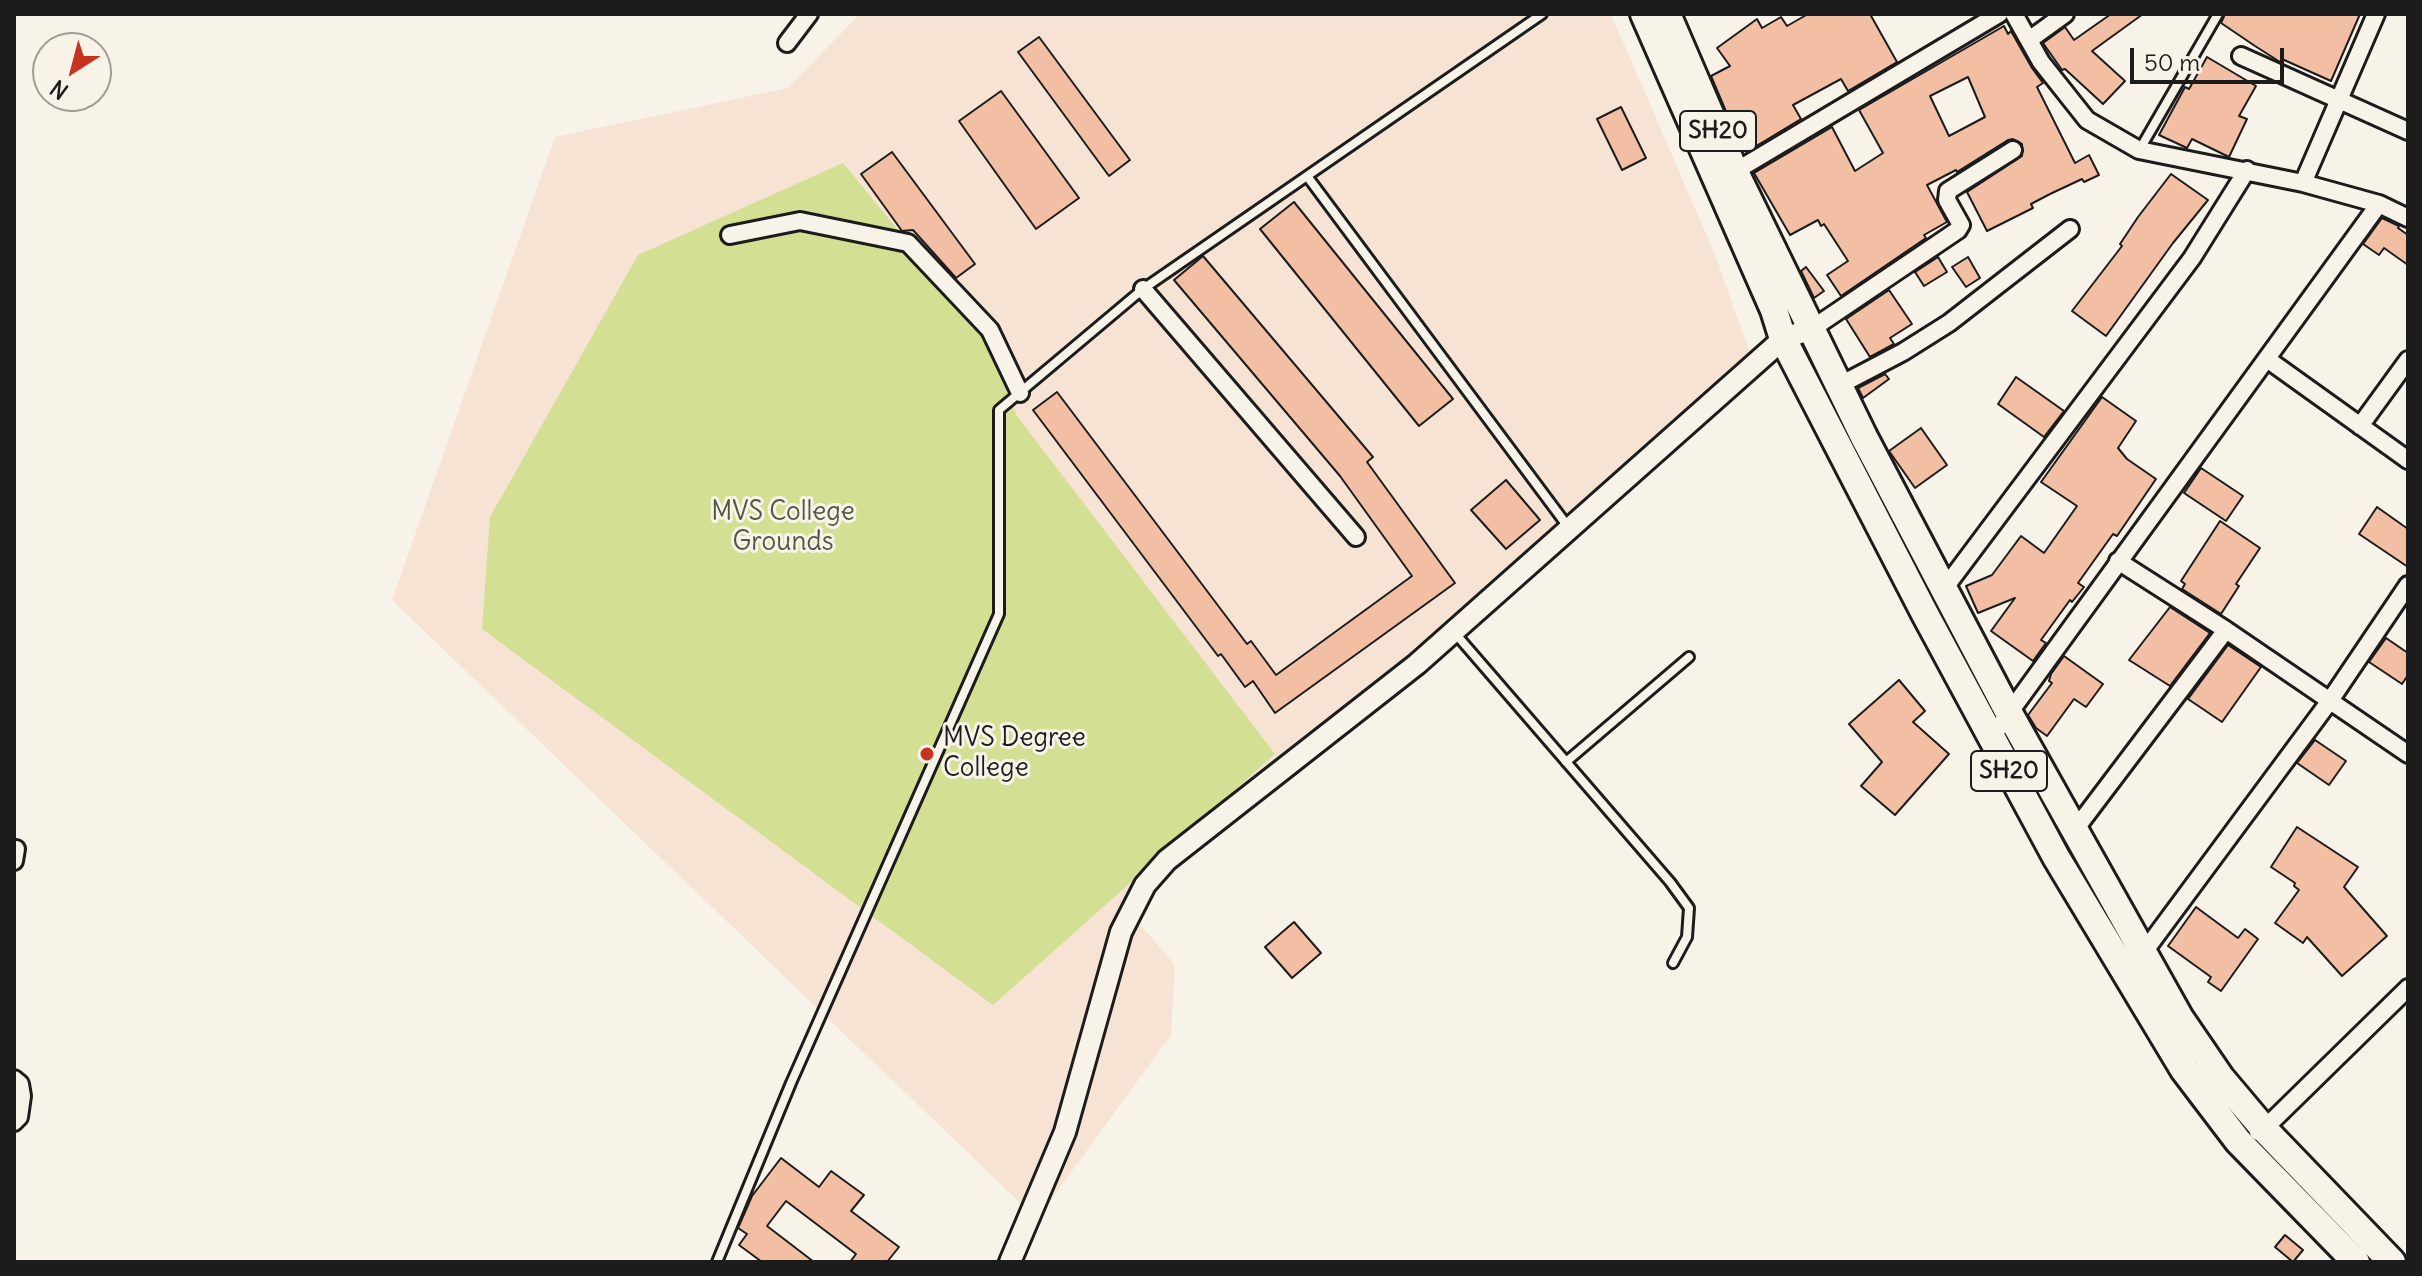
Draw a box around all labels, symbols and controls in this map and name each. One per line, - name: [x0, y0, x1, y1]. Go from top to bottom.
- north arrow: [32, 32, 112, 112]
- scale bar: [2134, 32, 2288, 82]
- text: 50 m: [2144, 47, 2200, 77]
- text: N: [45, 74, 73, 106]
- road number: SH20: [1680, 111, 1756, 151]
- park label: MVS College Grounds: [711, 497, 855, 558]
- place label: MVS Degree College: [943, 723, 1086, 784]
- marker: MVS Degree College: [918, 745, 936, 763]
- road number: SH20: [1971, 751, 2047, 791]

